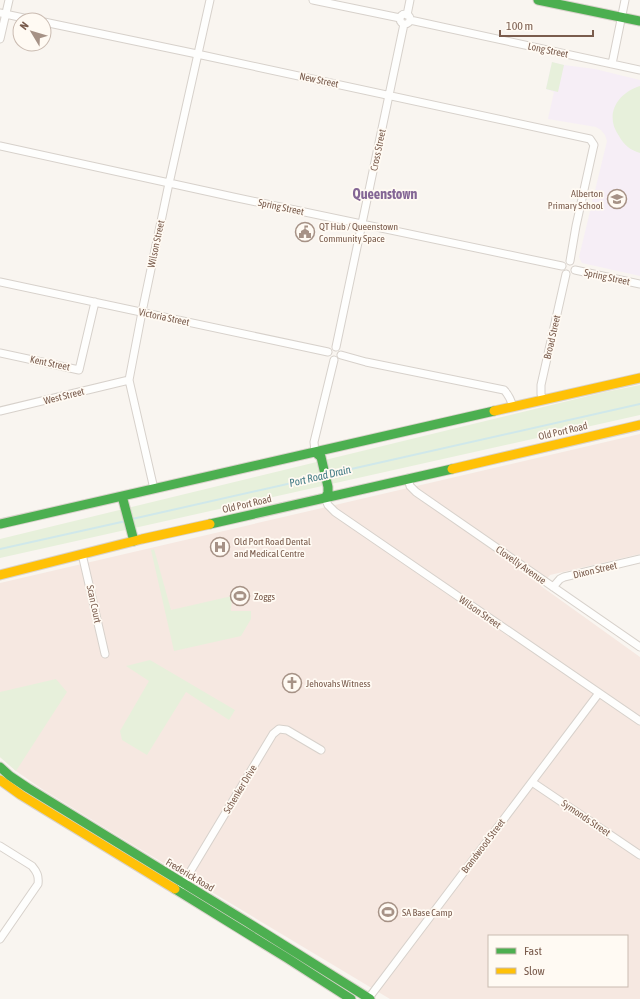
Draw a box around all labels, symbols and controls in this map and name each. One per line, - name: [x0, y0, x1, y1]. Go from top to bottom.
- north arrow: [12, 12, 52, 52]
- scale bar: [500, 12, 593, 38]
- text: 100 m: [506, 19, 533, 33]
- text: N: [17, 20, 31, 32]
- street label: Long Street: [527, 40, 569, 60]
- street label: New Street: [298, 71, 340, 90]
- street label: Cross Street: [368, 128, 388, 172]
- district label: Queenstown: [353, 186, 418, 202]
- place label: Alberton Primary School: [548, 188, 603, 211]
- school or university icon: Alberton Primary School: [606, 188, 628, 210]
- street label: Spring Street: [257, 197, 305, 217]
- street label: Wilson Street: [146, 219, 166, 269]
- public building icon: QT Hub / Queenstown Community Space: [294, 221, 316, 243]
- place label: QT Hub / Queenstown Community Space: [319, 221, 398, 244]
- street label: Spring Street: [583, 267, 631, 287]
- street label: Victoria Street: [138, 306, 190, 328]
- street label: Broad Street: [542, 314, 562, 360]
- street label: Kent Street: [29, 353, 71, 373]
- street label: West Street: [43, 386, 85, 406]
- street label: Old Port Road: [537, 420, 589, 442]
- water label: Port Road Drain: [288, 463, 353, 489]
- street label: Old Port Road: [221, 493, 273, 515]
- hospital icon: Old Port Road Dental and Medical Centre: [209, 536, 231, 558]
- place label: Old Port Road Dental and Medical Centre: [234, 536, 311, 559]
- street label: Clovelly Avenue: [494, 544, 549, 587]
- street label: Dixon Street: [572, 560, 618, 580]
- street label: Scan Court: [85, 584, 103, 624]
- sports icon: Zoggs: [229, 585, 251, 607]
- place label: Zoggs: [254, 591, 276, 602]
- street label: Wilson Street: [457, 594, 503, 631]
- church icon: Jehovahs Witness: [281, 672, 303, 694]
- place label: Jehovahs Witness: [306, 678, 371, 689]
- street label: Schenker Drive: [221, 762, 259, 815]
- street label: Symonds Street: [559, 798, 613, 838]
- street label: Brandwood Street: [459, 817, 507, 875]
- street label: Frederick Road: [164, 856, 216, 894]
- sports icon: SA Base Camp: [377, 901, 399, 923]
- place label: SA Base Camp: [402, 907, 453, 918]
- legend: [488, 935, 628, 987]
- text: Fast: [524, 944, 542, 958]
- text: Slow: [524, 964, 545, 978]

